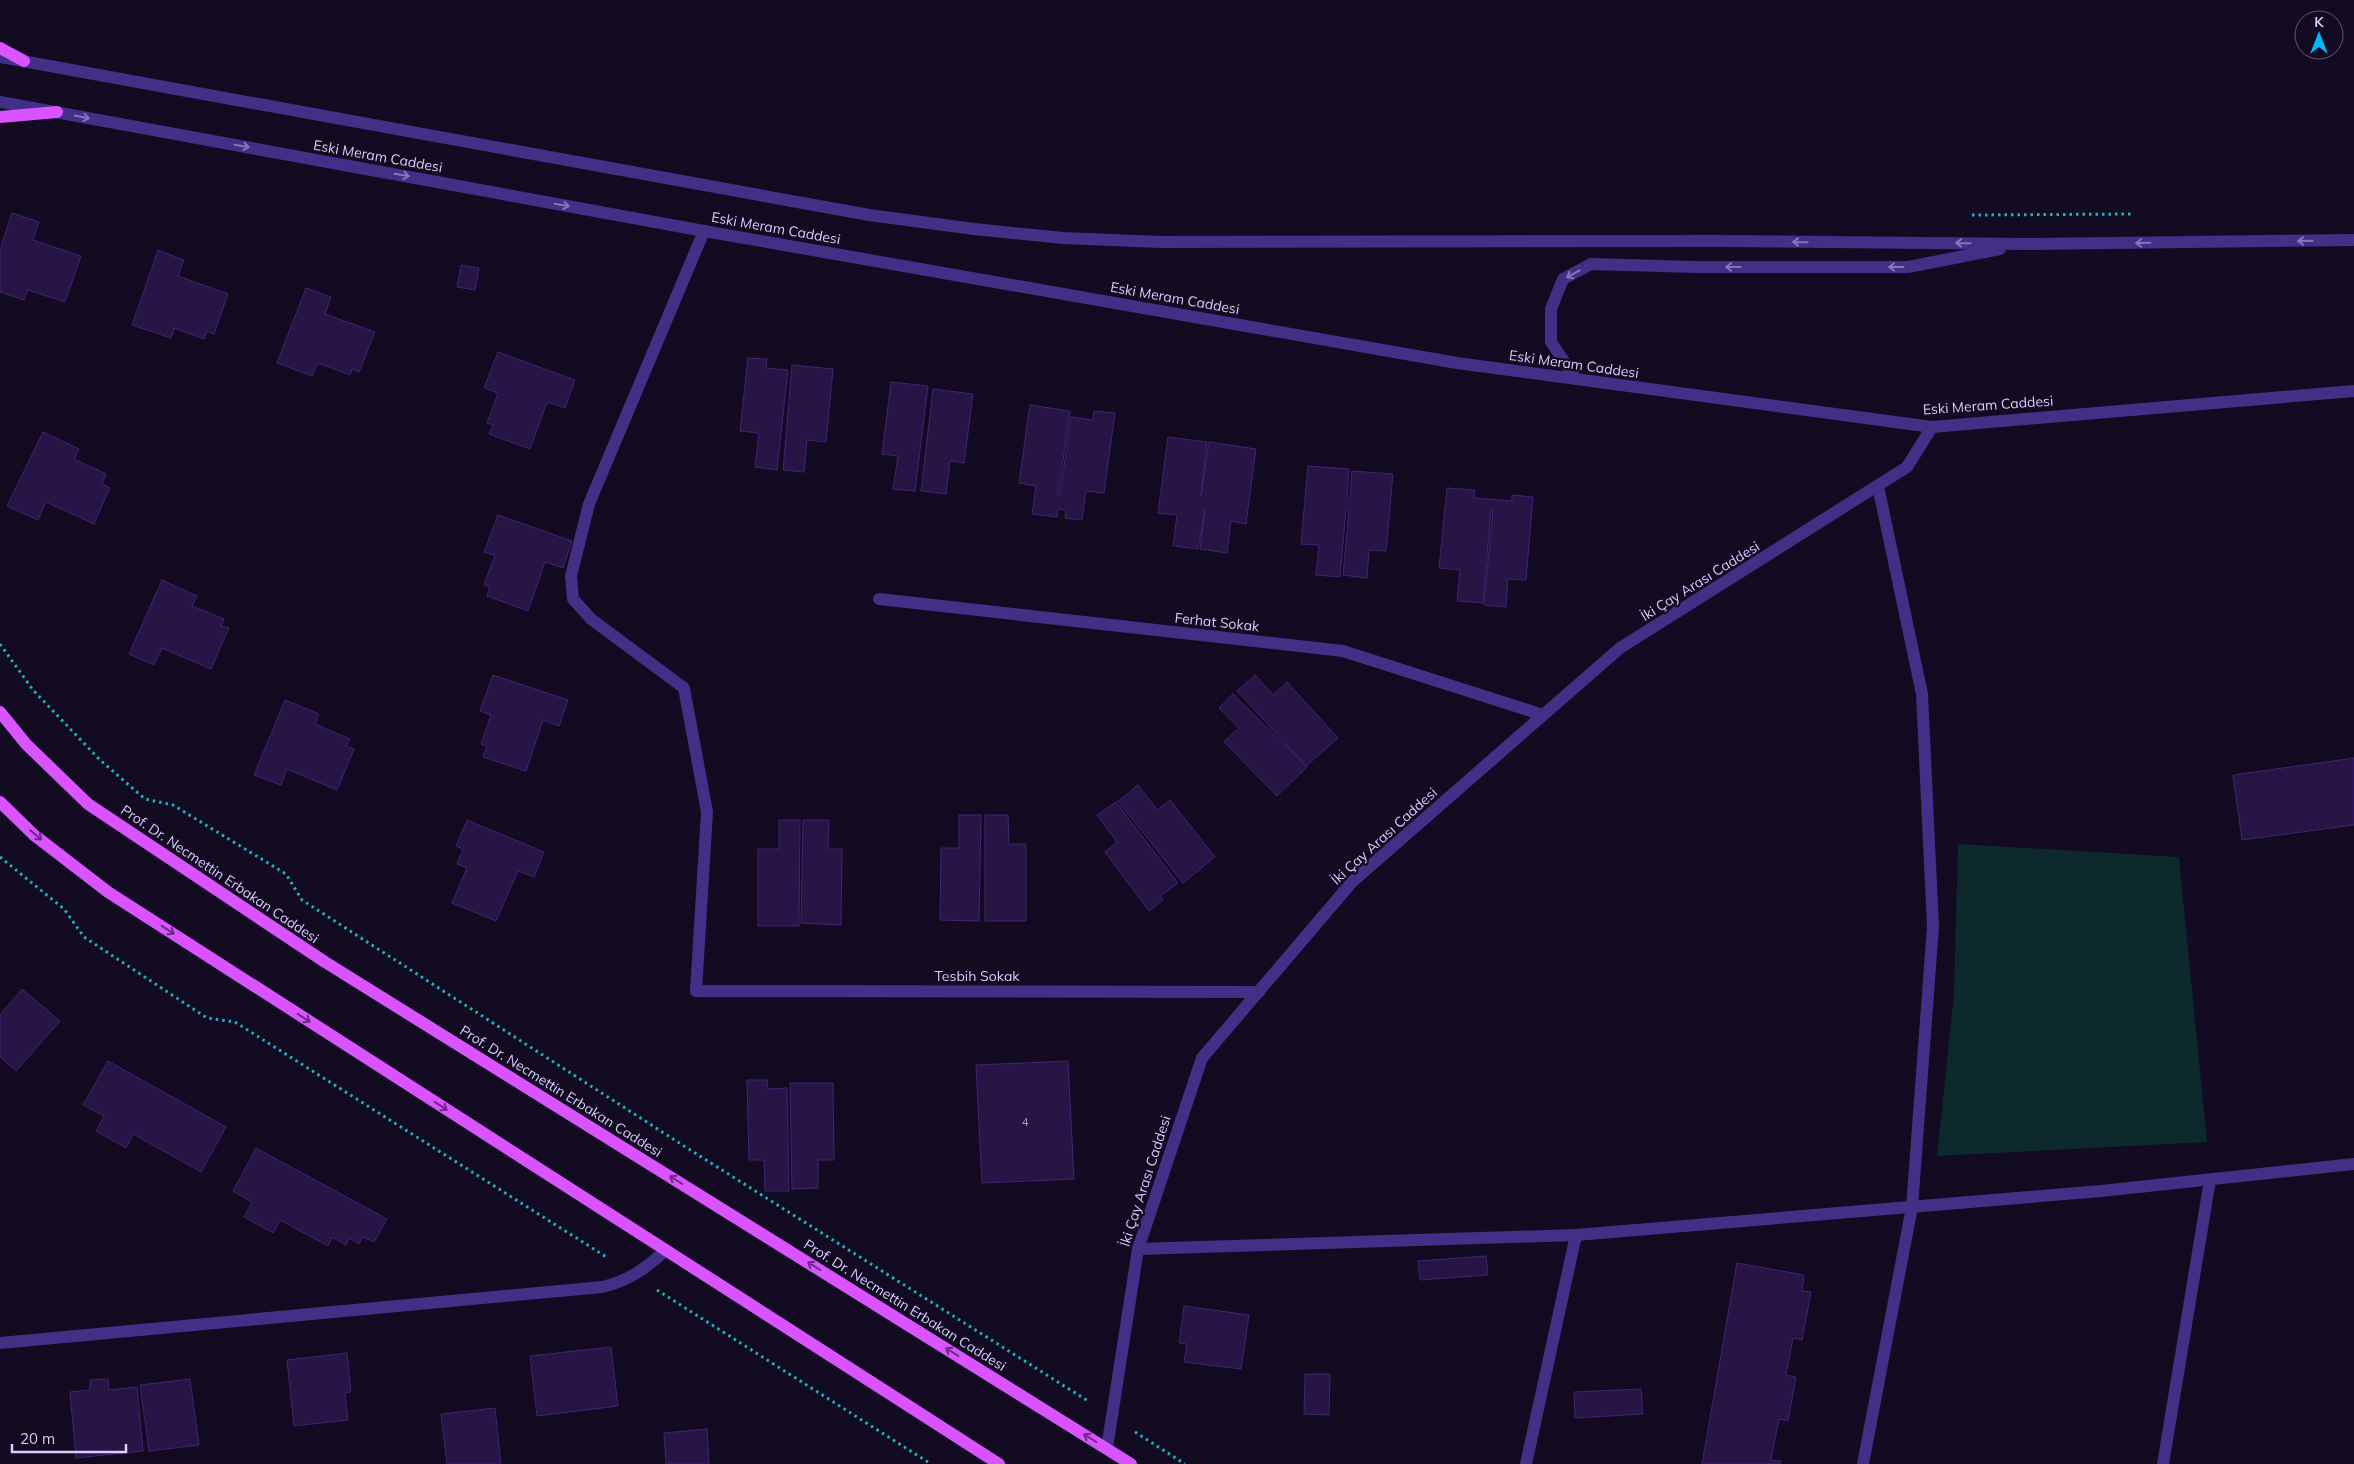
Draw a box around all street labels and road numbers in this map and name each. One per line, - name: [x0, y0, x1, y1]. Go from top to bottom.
- street label: Eski Meram Caddesi: [312, 136, 444, 176]
- street label: Eski Meram Caddesi: [710, 208, 842, 248]
- street label: Eski Meram Caddesi: [1109, 278, 1241, 318]
- street label: Eski Meram Caddesi: [1508, 346, 1640, 382]
- street label: Eski Meram Caddesi: [1922, 391, 2054, 419]
- street label: İki Çay Arası Caddesi: [1637, 537, 1763, 625]
- street label: Ferhat Sokak: [1174, 609, 1261, 635]
- street label: İki Çay Arası Caddesi: [1327, 784, 1441, 888]
- street label: Prof. Dr. Necmettin Erbakan Caddesi: [118, 801, 322, 947]
- street label: Tesbih Sokak: [934, 967, 1020, 985]
- street label: Prof. Dr. Necmettin Erbakan Caddesi: [457, 1021, 665, 1161]
- street label: İki Çay Arası Caddesi: [1115, 1113, 1175, 1249]
- street label: Prof. Dr. Necmettin Erbakan Caddesi: [801, 1235, 1009, 1375]

